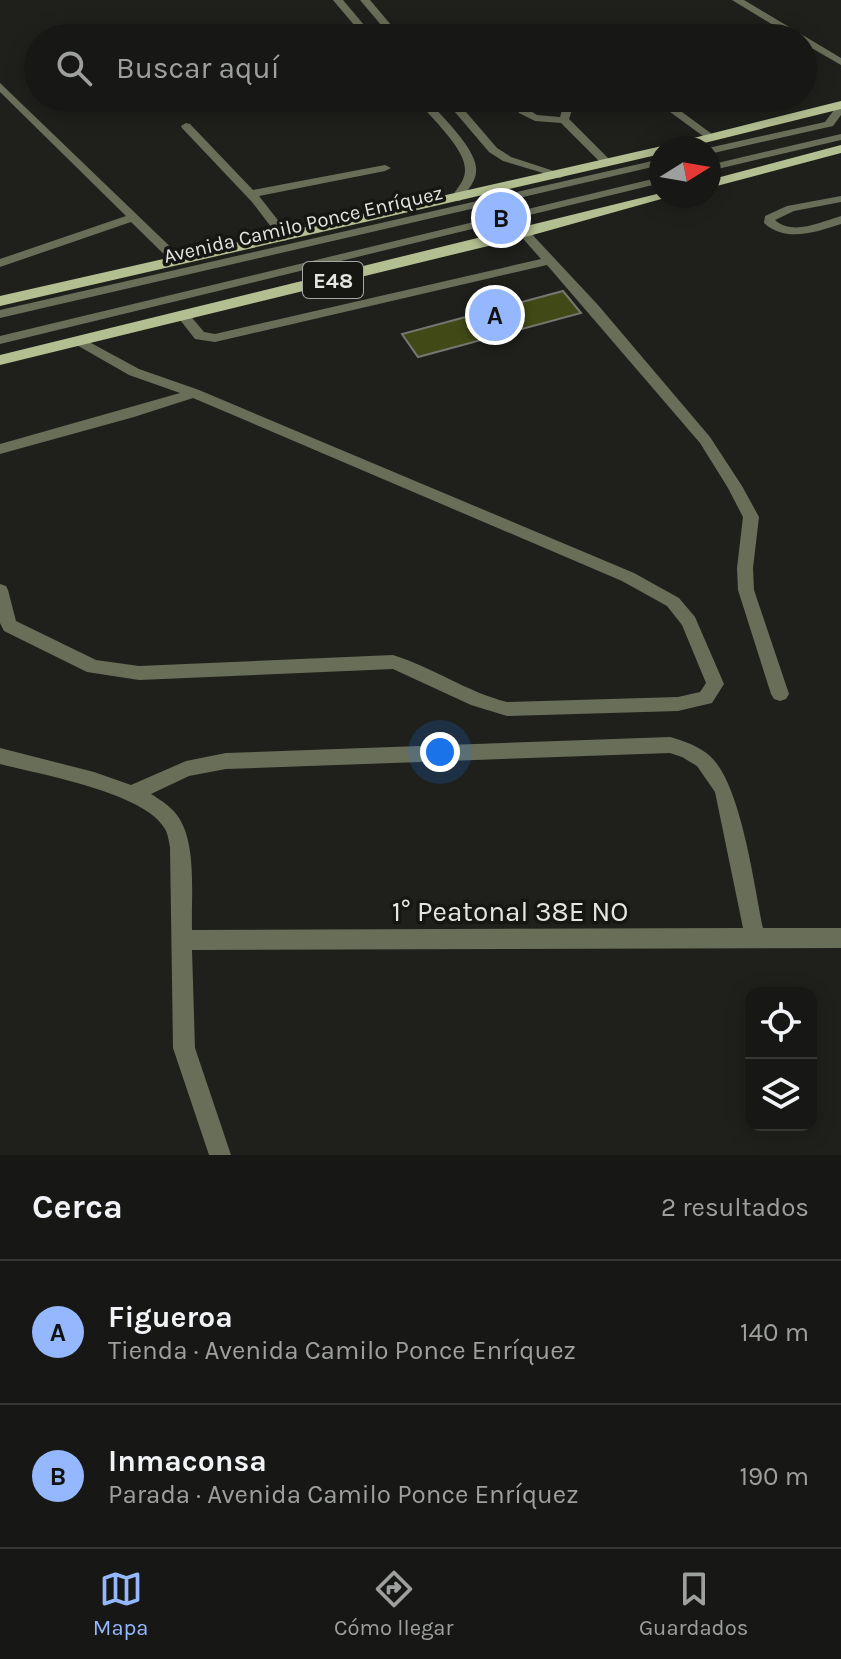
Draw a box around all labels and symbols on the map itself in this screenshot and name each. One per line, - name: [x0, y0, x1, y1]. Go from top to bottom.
- north arrow: [649, 136, 721, 208]
- street label: Avenida Camilo Ponce Enríquez: [161, 181, 445, 268]
- pin: B: [475, 188, 527, 248]
- road number: E48: [303, 262, 363, 298]
- pin: A: [469, 285, 521, 345]
- your location: [420, 732, 460, 772]
- street label: 1° Peatonal 38E NO: [392, 895, 628, 928]

